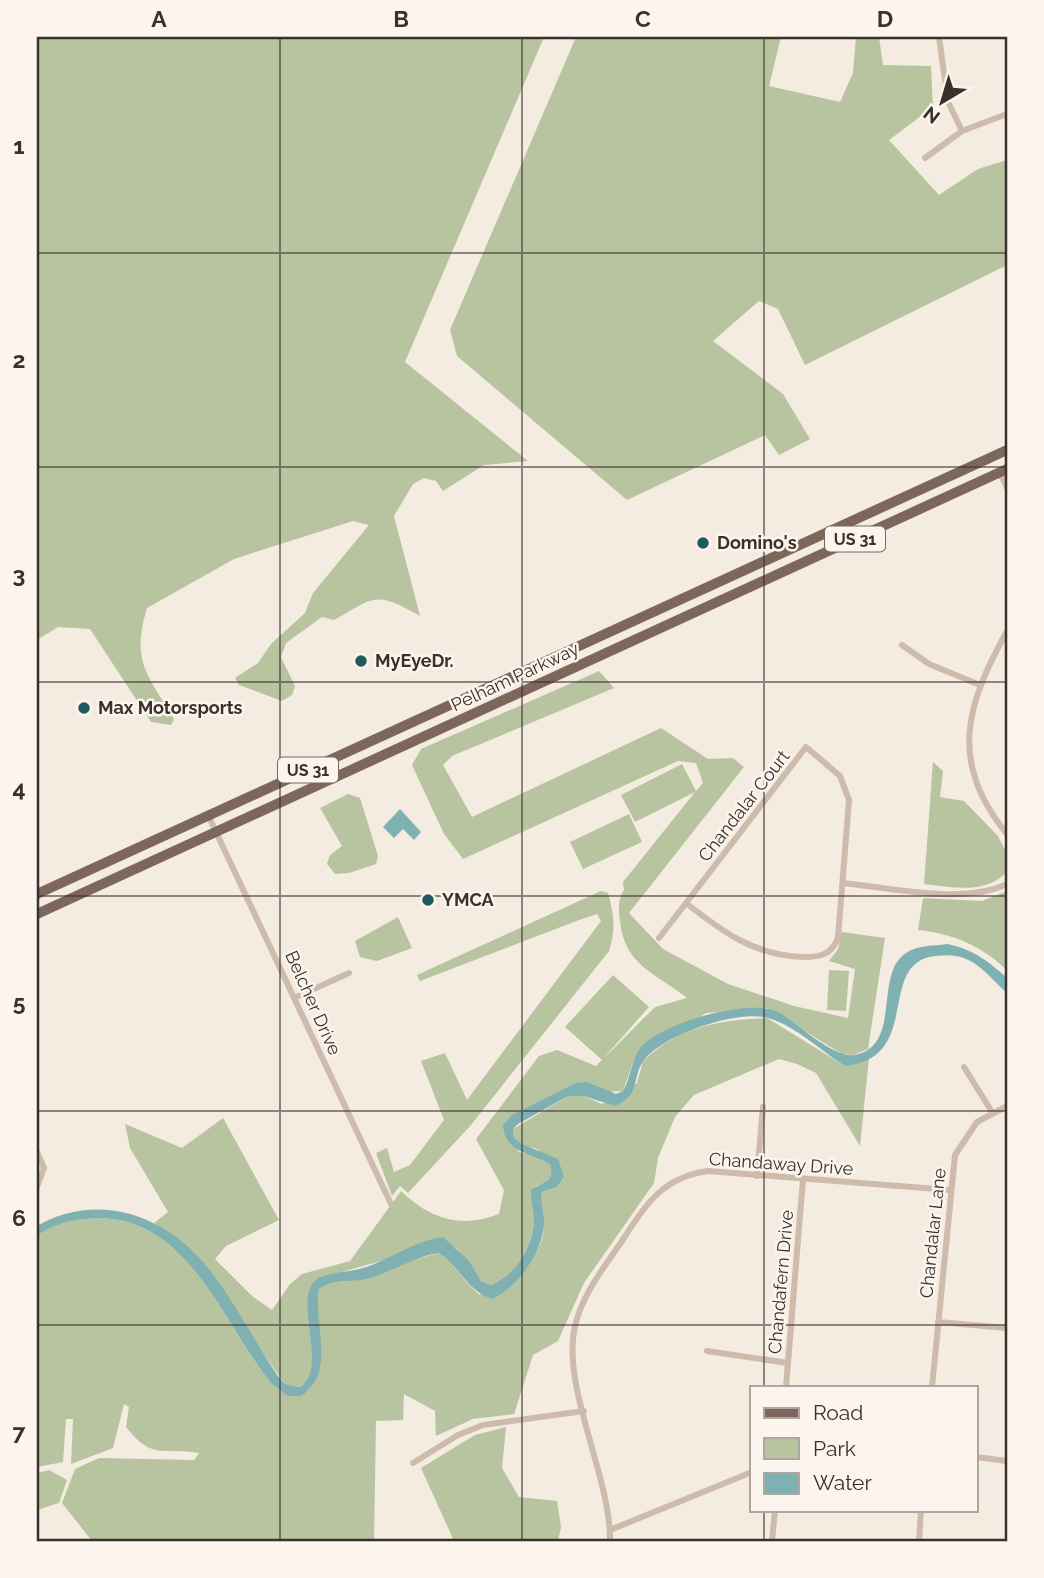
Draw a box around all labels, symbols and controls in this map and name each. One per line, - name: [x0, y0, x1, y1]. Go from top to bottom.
- text: A: [151, 5, 167, 32]
- text: B: [393, 5, 409, 32]
- text: C: [635, 5, 651, 32]
- text: D: [877, 5, 893, 32]
- north arrow: [908, 66, 978, 136]
- text: N: [919, 102, 944, 129]
- text: 1: [13, 132, 25, 159]
- text: 2: [13, 346, 25, 373]
- road number: US 31: [825, 526, 885, 552]
- place label: Domino's: [717, 532, 797, 553]
- marker: Domino's: [695, 535, 711, 551]
- text: 3: [13, 561, 25, 588]
- street label: Pelham Parkway: [448, 638, 582, 715]
- place label: MyEyeDr.: [375, 650, 453, 671]
- marker: MyEyeDr.: [353, 653, 369, 669]
- place label: Max Motorsports: [98, 697, 243, 718]
- marker: Max Motorsports: [76, 700, 92, 716]
- street label: Chandalar Court: [694, 746, 794, 866]
- road number: US 31: [278, 758, 338, 782]
- text: 4: [12, 775, 26, 802]
- place label: YMCA: [442, 889, 495, 910]
- marker: YMCA: [420, 892, 436, 908]
- street label: Belcher Drive: [281, 947, 346, 1059]
- text: 5: [13, 989, 26, 1016]
- street label: Chandaway Drive: [708, 1148, 854, 1179]
- street label: Chandalar Lane: [915, 1166, 950, 1299]
- text: 6: [12, 1204, 26, 1231]
- street label: Chandafern Drive: [764, 1209, 797, 1355]
- legend: [750, 1386, 978, 1512]
- text: Road: [813, 1400, 863, 1425]
- text: 7: [13, 1418, 26, 1445]
- text: Park: [813, 1436, 856, 1461]
- text: Water: [813, 1470, 872, 1495]

